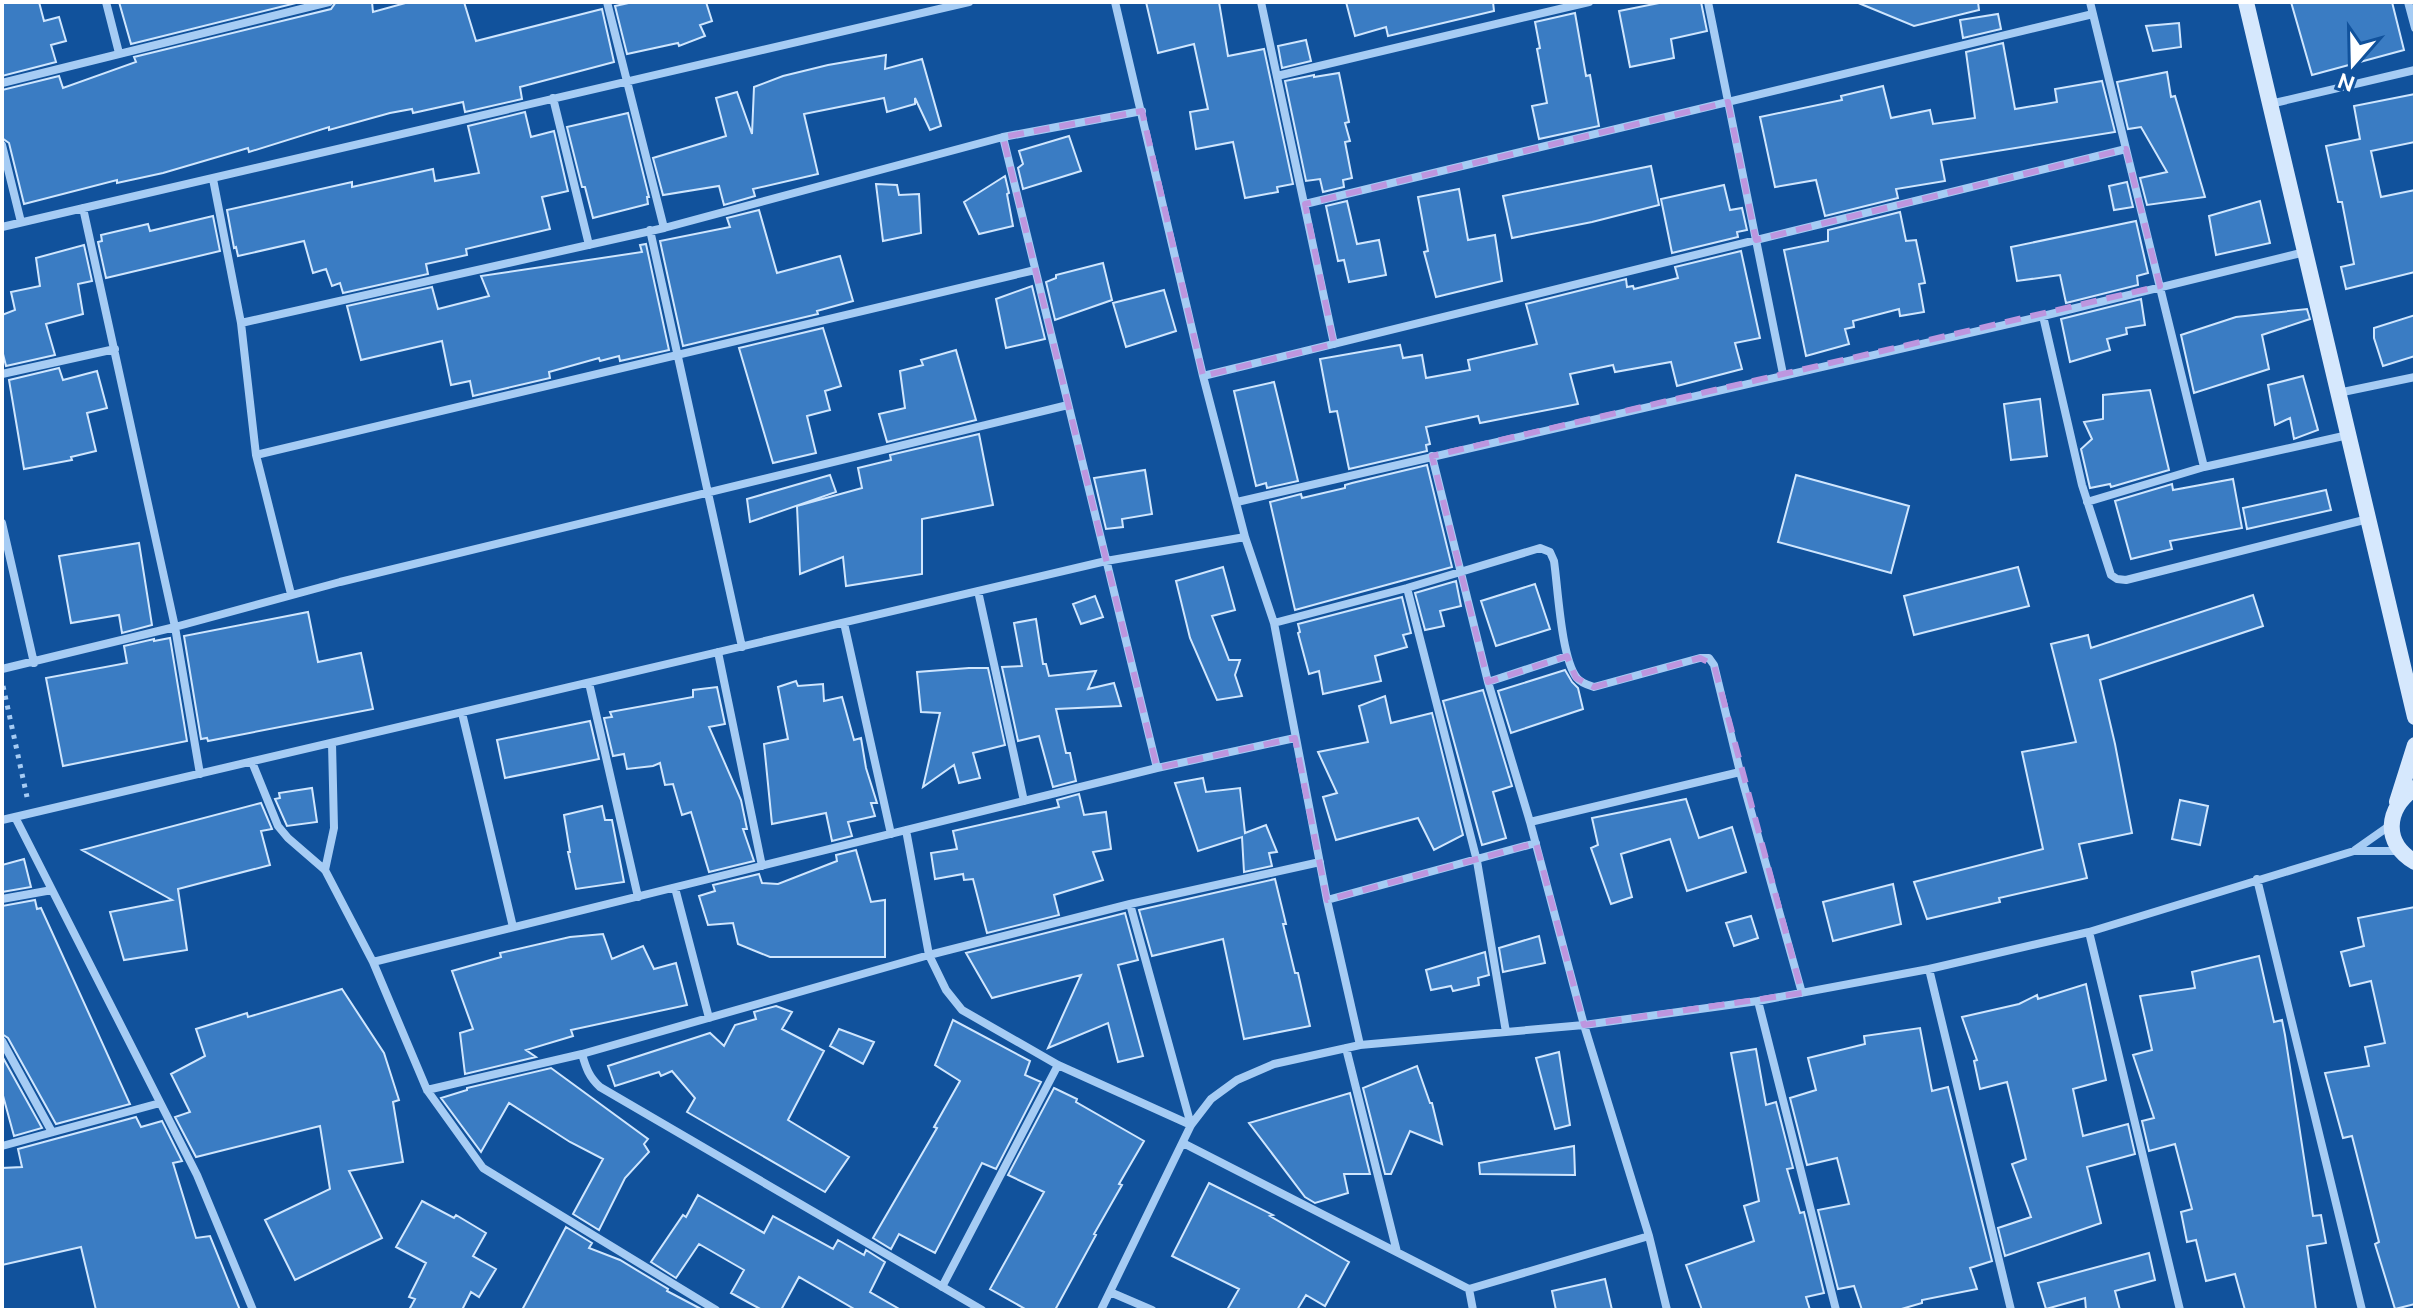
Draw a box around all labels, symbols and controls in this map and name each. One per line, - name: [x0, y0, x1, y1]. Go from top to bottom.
- north arrow: [2313, 24, 2393, 104]
- text: N: [2334, 69, 2358, 98]

